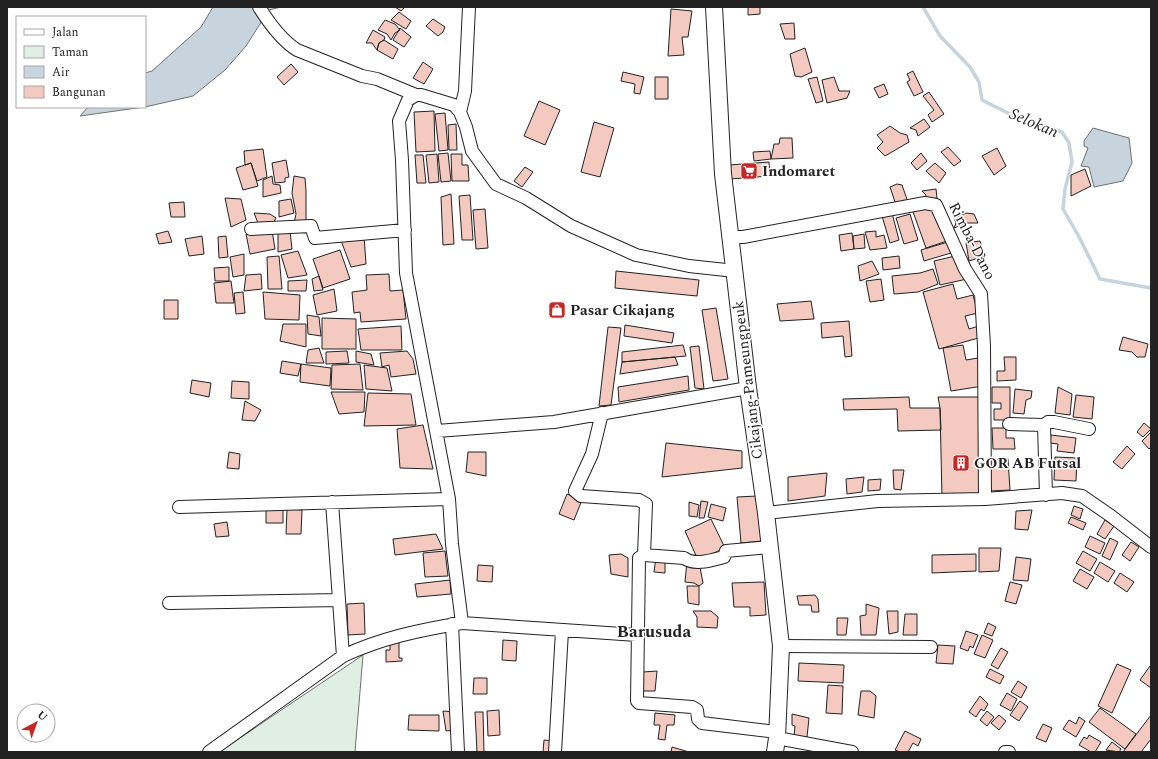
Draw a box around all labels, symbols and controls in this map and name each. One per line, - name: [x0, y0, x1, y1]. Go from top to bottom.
- legend: [16, 16, 146, 108]
- text: Jalan: [52, 23, 79, 42]
- text: Taman: [52, 43, 89, 62]
- text: Air: [52, 63, 70, 82]
- text: Bangunan: [52, 83, 106, 102]
- water label: Selokan: [1006, 102, 1063, 144]
- place label: Indomaret: [762, 160, 835, 183]
- supermarket icon: Indomaret: [739, 161, 759, 181]
- street label: Rimba-Dano: [943, 198, 1001, 284]
- place label: Pasar Cikajang: [570, 299, 675, 322]
- street label: Cikajang-Pameungpeuk: [727, 299, 769, 461]
- shop icon: Pasar Cikajang: [547, 300, 567, 320]
- place label: GOR AB Futsal: [974, 452, 1081, 475]
- building icon: GOR AB Futsal: [951, 453, 971, 473]
- district label: Barusuda: [617, 619, 691, 645]
- north arrow: [16, 703, 56, 743]
- text: U: [33, 706, 51, 725]

